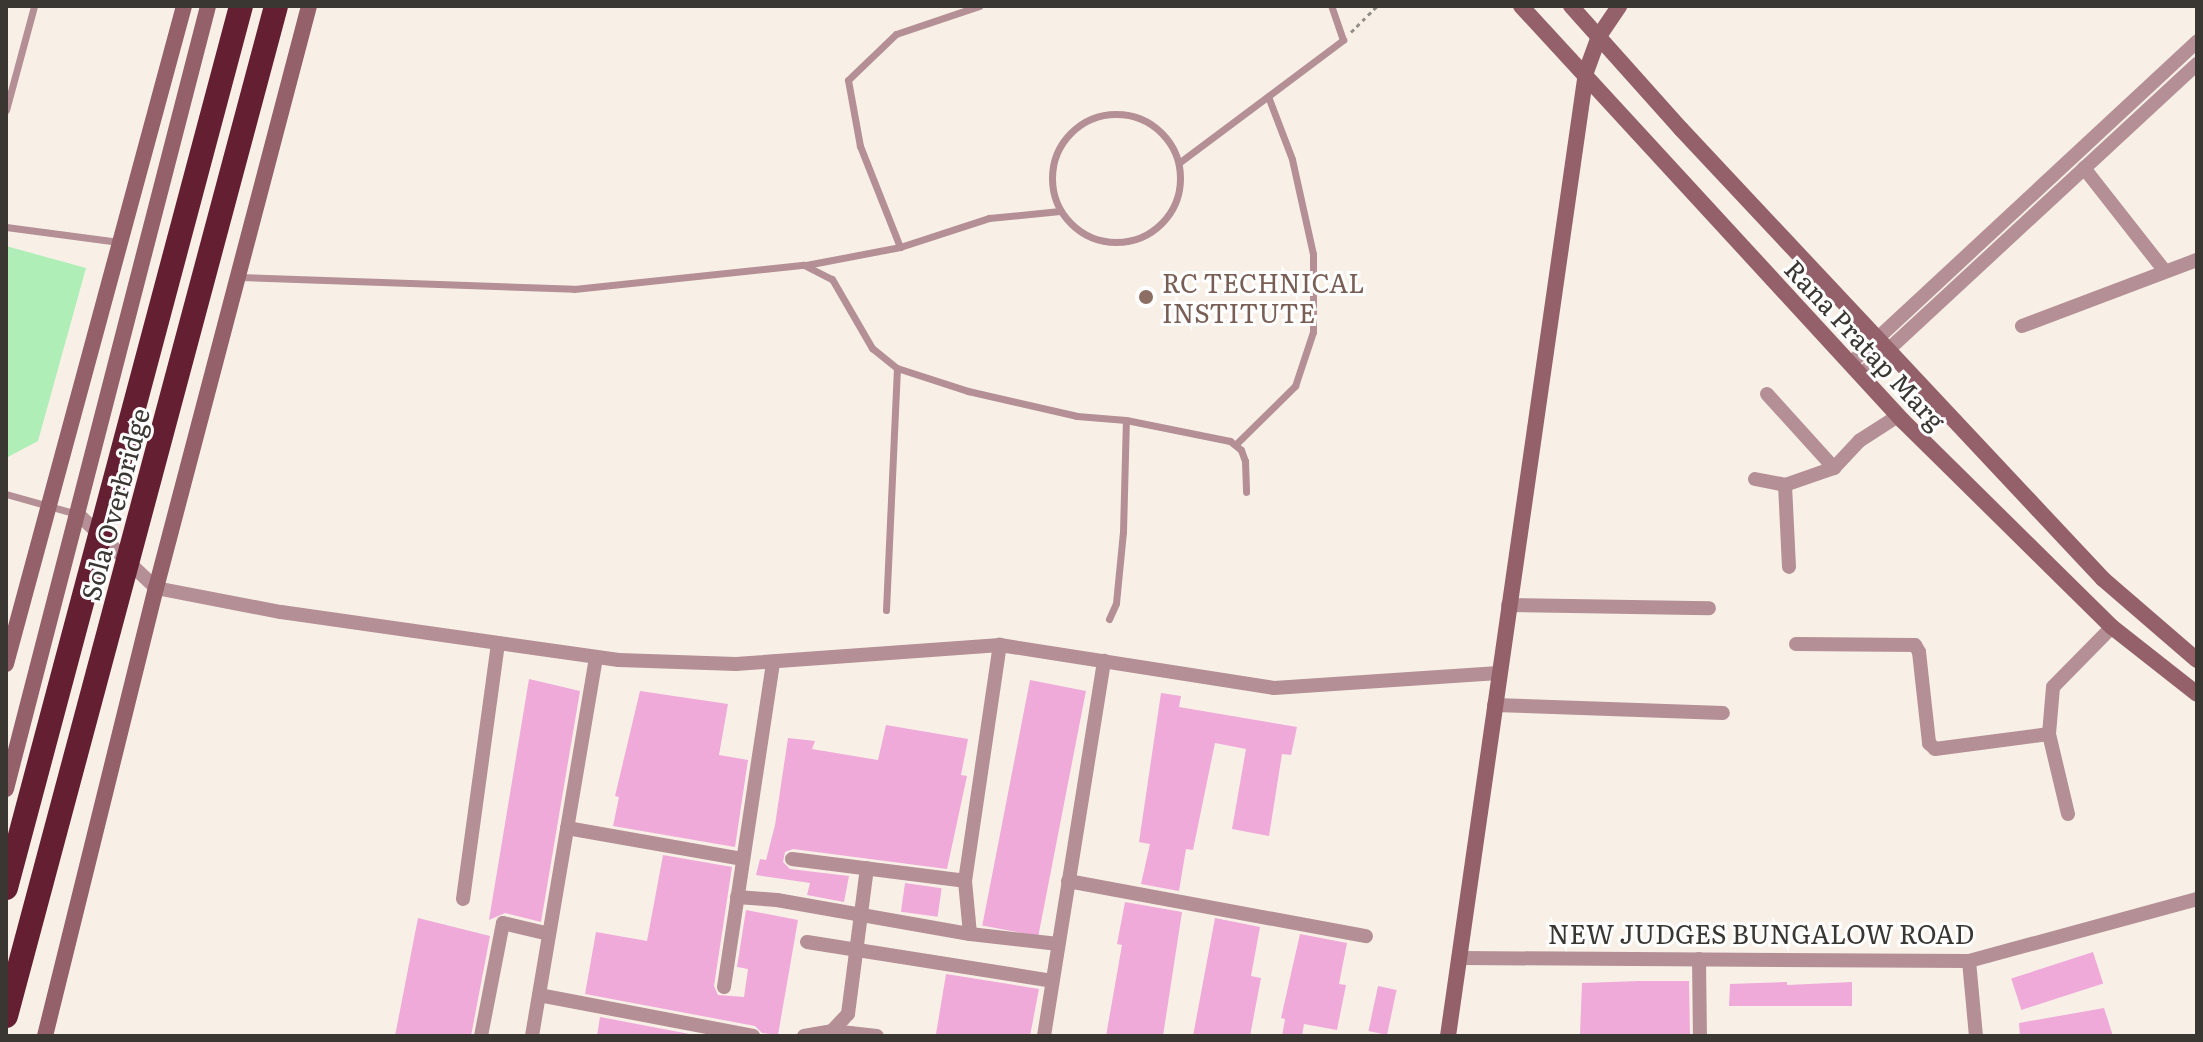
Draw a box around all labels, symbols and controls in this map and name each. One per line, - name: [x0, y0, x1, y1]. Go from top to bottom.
- street label: Rana Pratap Marg: [1779, 252, 1953, 436]
- place label: RC TECHNICAL INSTITUTE: [1162, 266, 1365, 328]
- marker: RC TECHNICAL INSTITUTE: [1137, 288, 1155, 306]
- street label: Sola Overbridge: [73, 405, 155, 603]
- street label: NEW JUDGES BUNGALOW ROAD: [1548, 917, 1974, 949]

